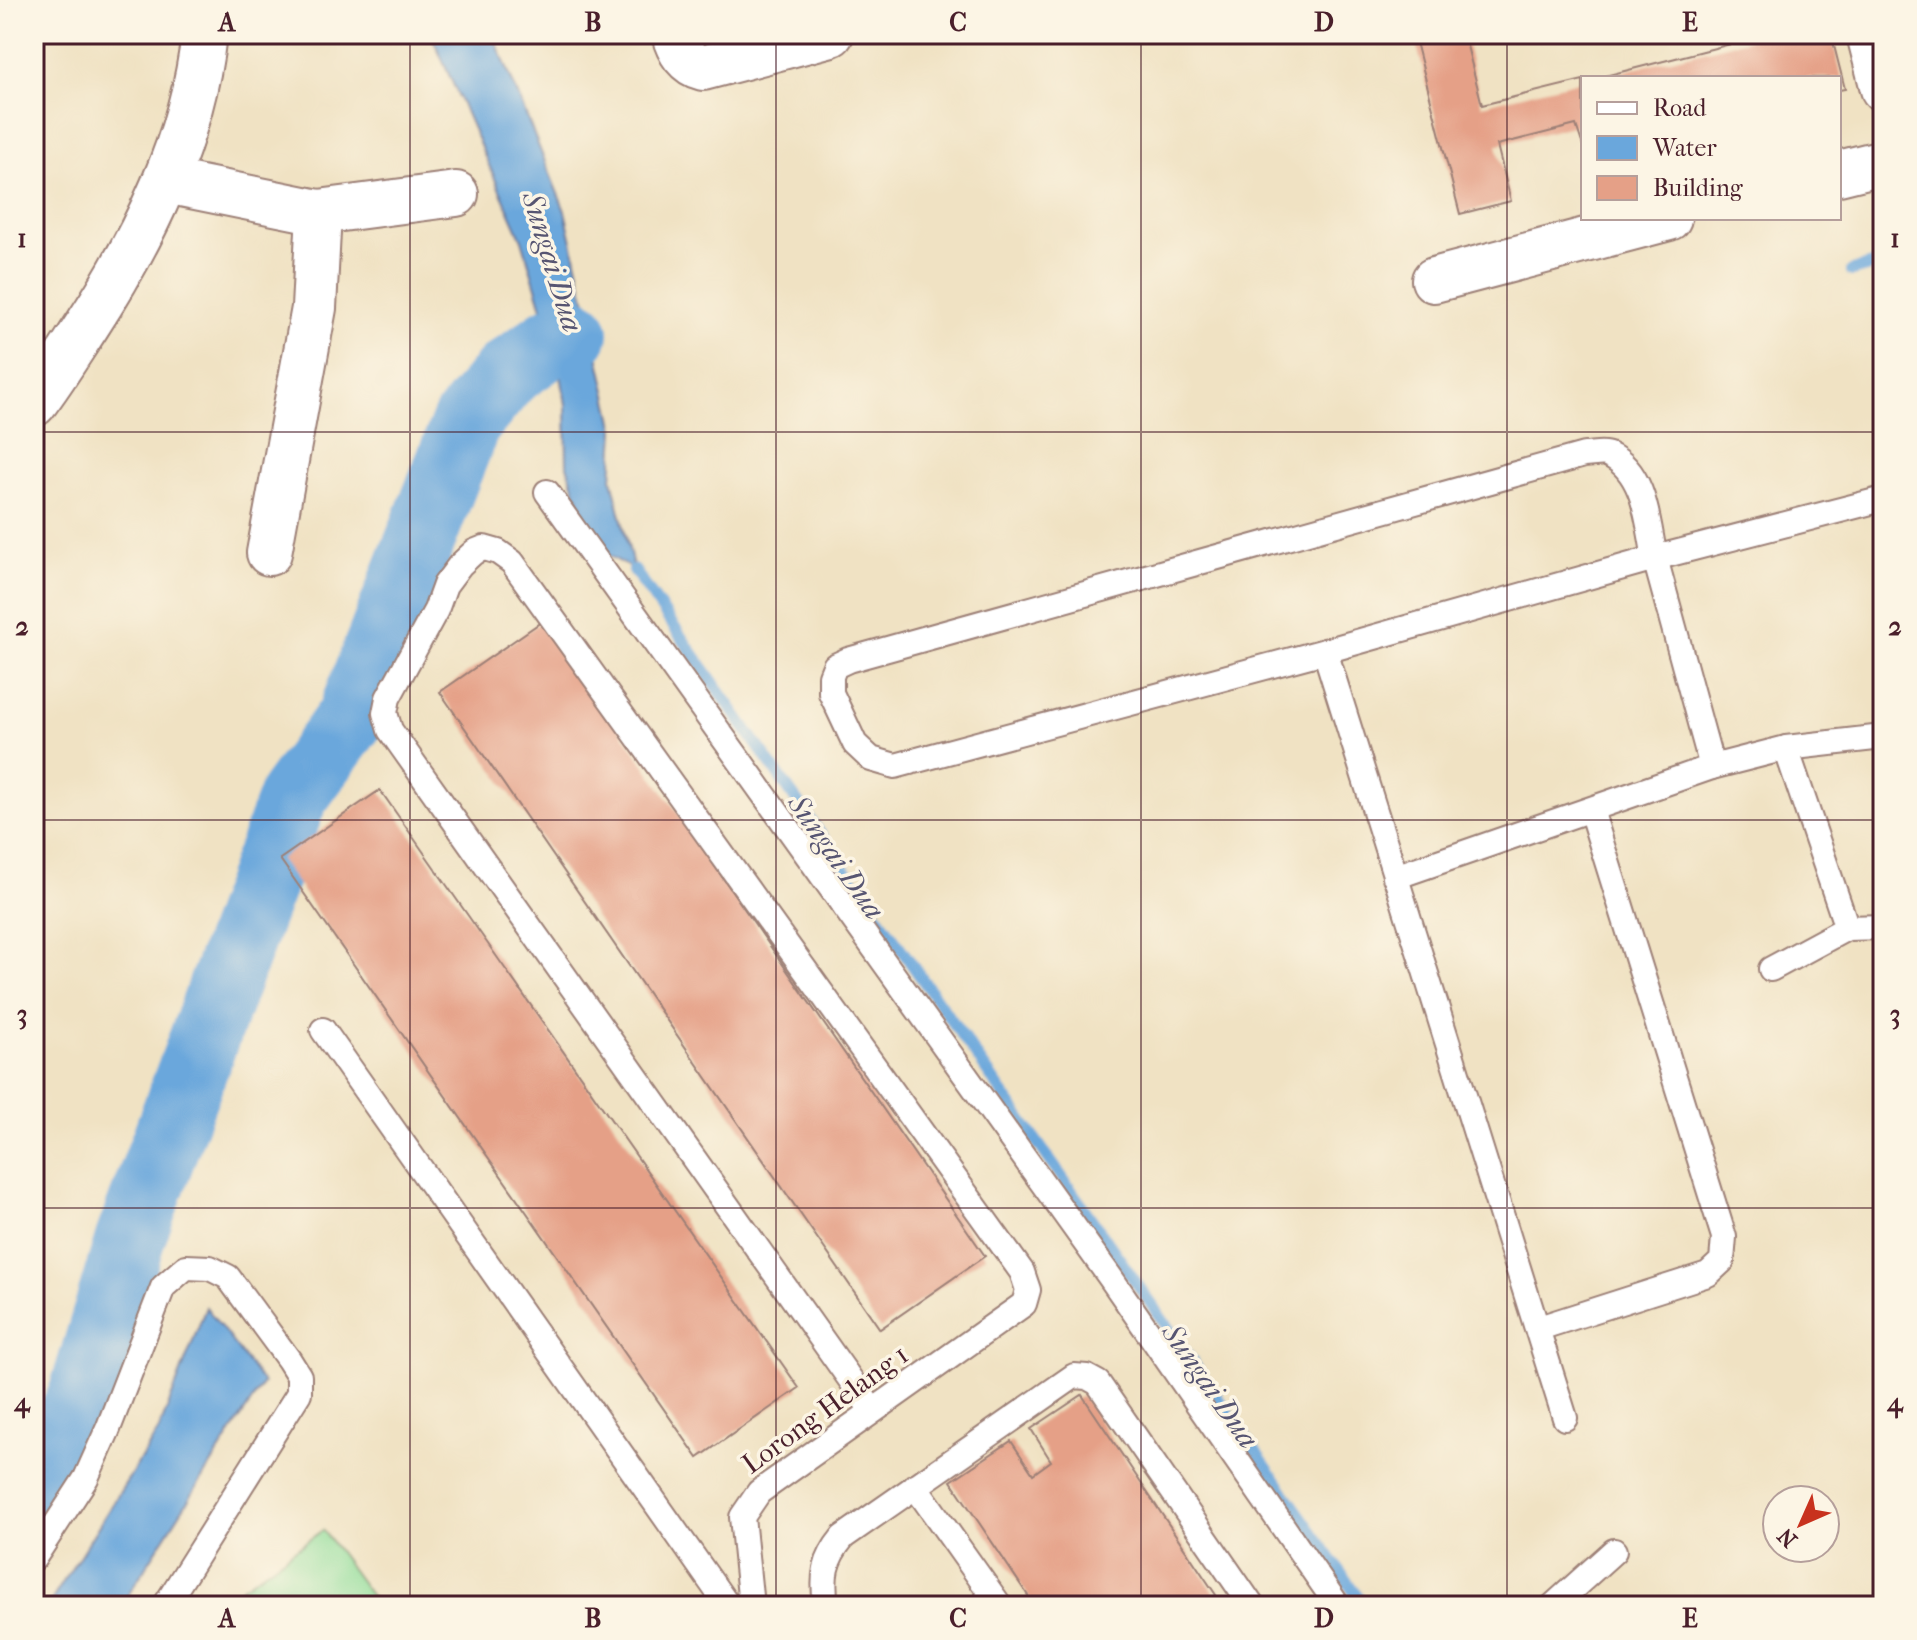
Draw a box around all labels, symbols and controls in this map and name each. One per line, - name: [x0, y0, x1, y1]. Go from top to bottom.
- text: A: [217, 7, 237, 38]
- text: B: [585, 7, 602, 38]
- text: C: [949, 7, 967, 38]
- text: D: [1314, 7, 1334, 38]
- text: E: [1682, 7, 1698, 38]
- legend: [1581, 76, 1841, 220]
- text: Road: [1653, 94, 1707, 122]
- text: Water: [1652, 134, 1717, 162]
- text: Building: [1653, 174, 1744, 202]
- water label: Sungai Dua: [514, 187, 590, 336]
- text: 1: [17, 223, 27, 254]
- text: 1: [1890, 223, 1900, 254]
- text: 2: [15, 611, 29, 642]
- text: 2: [1888, 611, 1902, 642]
- water label: Sungai Dua: [780, 787, 892, 926]
- text: 3: [17, 999, 27, 1030]
- text: 3: [1890, 999, 1900, 1030]
- water label: Sungai Dua: [1154, 1316, 1266, 1455]
- street label: Lorong Helang 1: [735, 1338, 915, 1480]
- text: 4: [13, 1387, 31, 1419]
- text: 4: [1886, 1387, 1904, 1419]
- north arrow: [1761, 1484, 1841, 1564]
- text: N: [1772, 1522, 1803, 1553]
- text: A: [217, 1603, 237, 1634]
- text: B: [585, 1603, 602, 1634]
- text: C: [949, 1603, 967, 1634]
- text: D: [1314, 1603, 1334, 1634]
- text: E: [1682, 1603, 1698, 1634]

